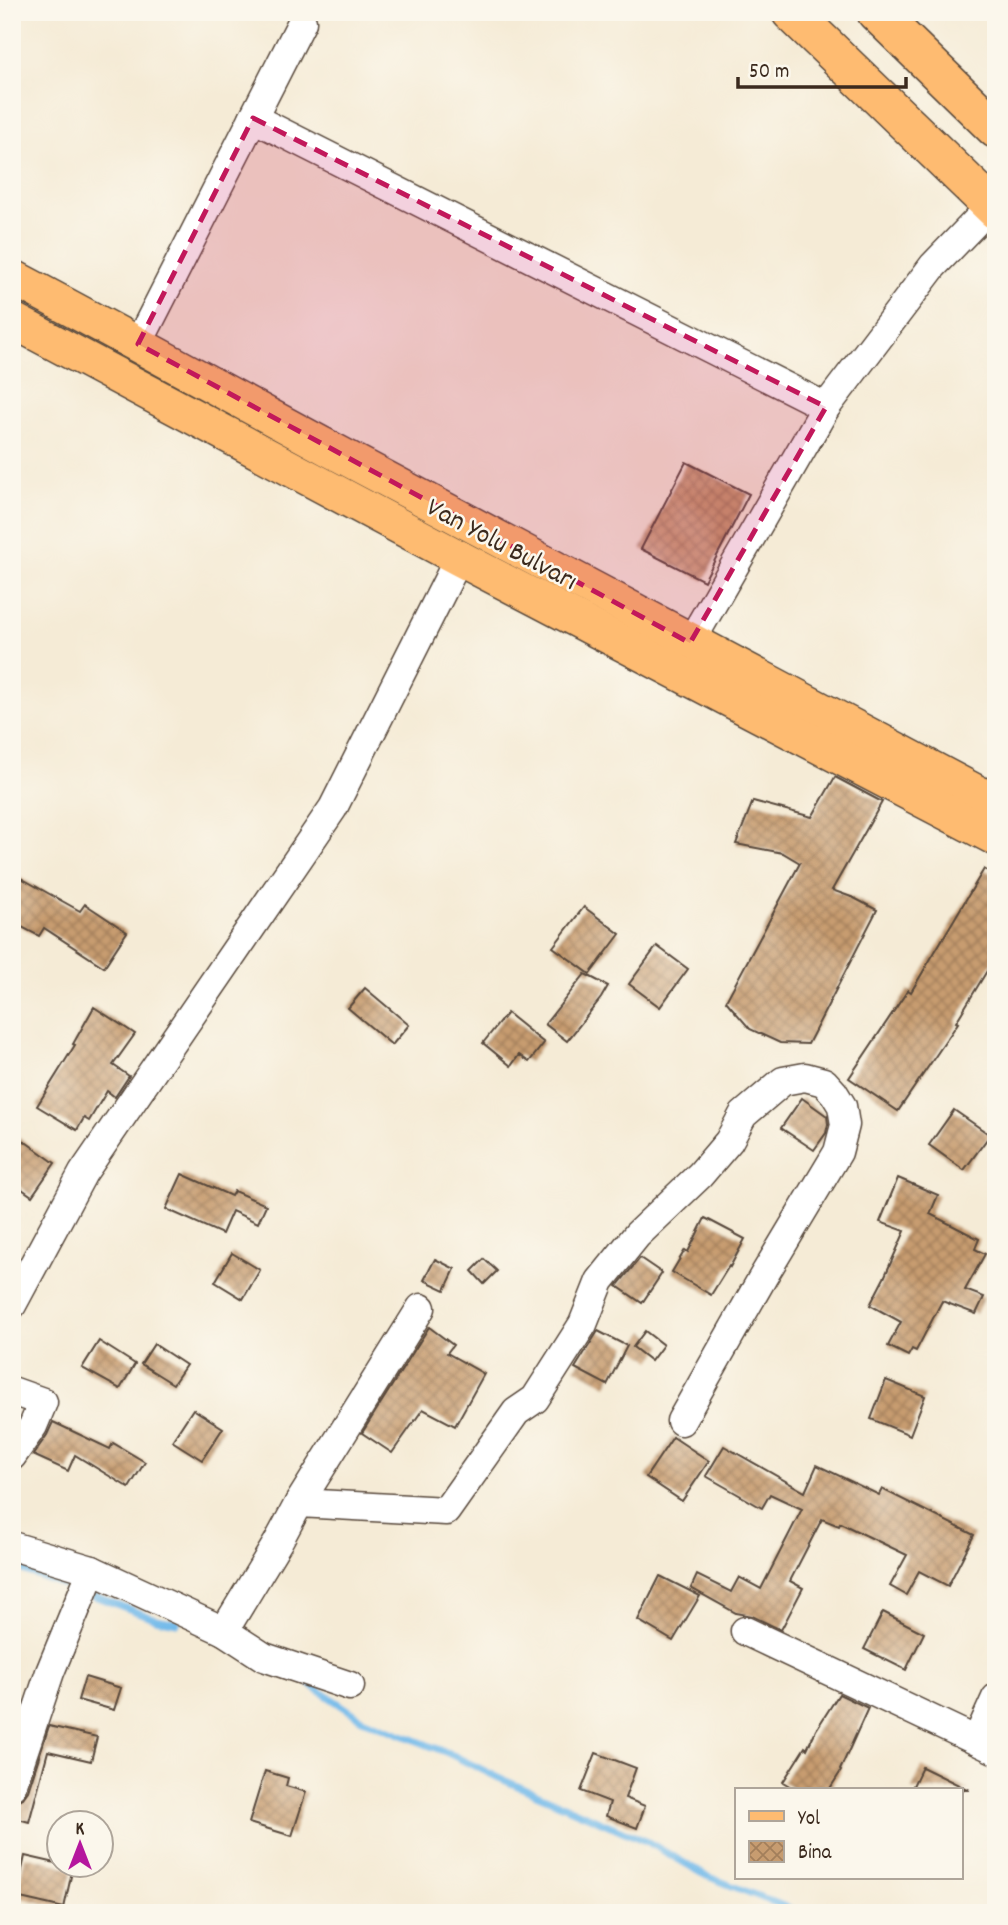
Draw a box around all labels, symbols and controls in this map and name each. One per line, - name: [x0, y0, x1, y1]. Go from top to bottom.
- scale bar: [738, 46, 906, 90]
- text: 50 m: [749, 58, 789, 88]
- street label: Van Yolu Bulvarı: [418, 490, 583, 603]
- legend: [735, 1788, 962, 1880]
- text: Yol: [798, 1805, 820, 1835]
- north arrow: [46, 1810, 116, 1880]
- text: K: [76, 1817, 85, 1844]
- text: Bina: [798, 1839, 832, 1869]

